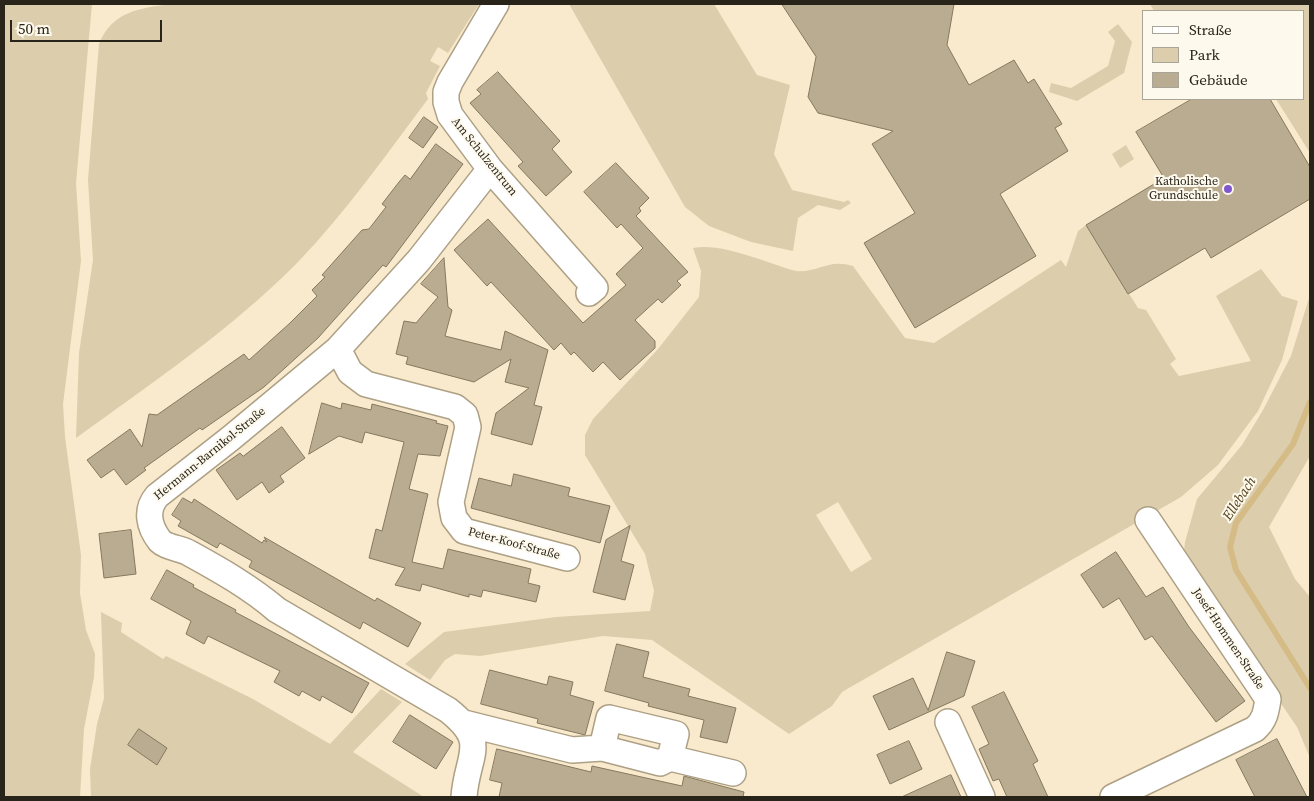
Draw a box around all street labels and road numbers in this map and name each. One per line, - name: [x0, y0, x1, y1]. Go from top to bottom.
- street label: Am Schulzentrum: [448, 115, 520, 199]
- street label: Hermann-Barnikol-Straße: [151, 405, 269, 503]
- street label: Peter-Koof-Straße: [466, 525, 562, 563]
- street label: Josef-Hommen-Straße: [1189, 586, 1267, 692]

